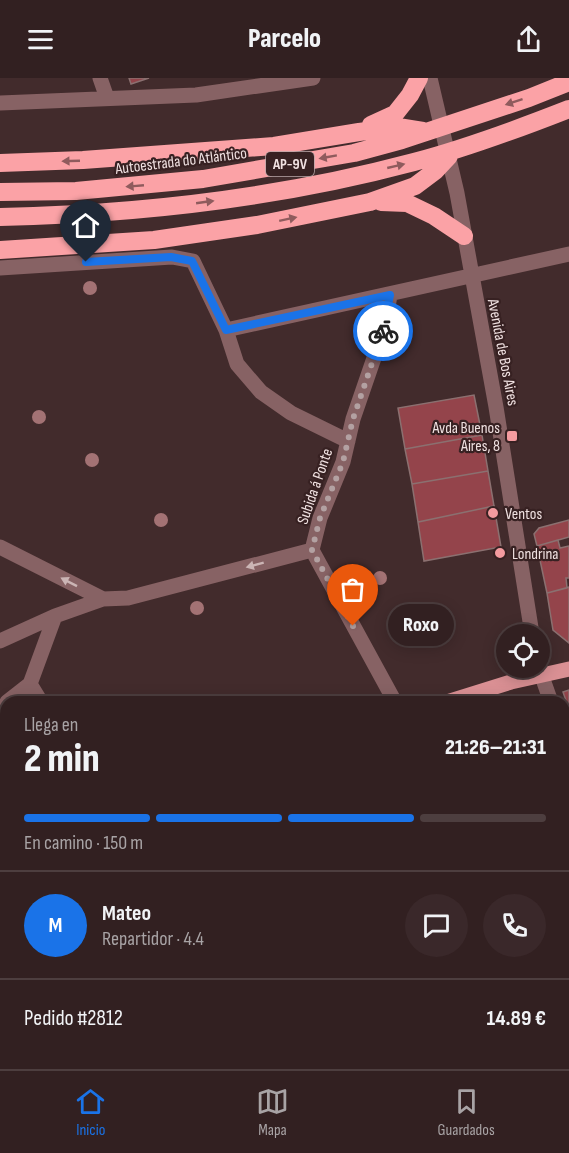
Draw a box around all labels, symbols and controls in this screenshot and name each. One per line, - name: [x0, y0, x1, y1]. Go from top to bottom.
- icon: menu: [24, 23, 57, 56]
- text: Parcelo: [248, 23, 321, 55]
- icon: share: [512, 23, 545, 56]
- one-way arrow: [505, 98, 523, 108]
- street label: Autoestrada do Atlántico: [113, 144, 248, 179]
- road number: AP-9V: [266, 152, 314, 176]
- one-way arrow: [318, 153, 337, 162]
- one-way arrow: [62, 156, 81, 165]
- one-way arrow: [387, 161, 406, 170]
- one-way arrow: [125, 181, 144, 191]
- one-way arrow: [195, 198, 214, 207]
- pin: [60, 200, 111, 262]
- icon: home: [69, 209, 102, 242]
- one-way arrow: [278, 214, 297, 223]
- street label: Avenida de Bos Aires: [483, 296, 522, 408]
- courier: [353, 301, 413, 361]
- icon: bike: [367, 315, 400, 348]
- place label: Avda Buenos Aires, 8: [431, 419, 500, 456]
- marker: Avda Buenos Aires, 8: [505, 429, 519, 443]
- street label: Subida á Ponte: [294, 446, 337, 527]
- place label: Ventos: [505, 505, 542, 524]
- marker: Ventos: [486, 506, 500, 520]
- place label: Londrina: [512, 545, 558, 564]
- marker: Londrina: [493, 546, 507, 560]
- one-way arrow: [246, 561, 264, 571]
- pin: [327, 564, 378, 626]
- icon: bag: [336, 573, 369, 606]
- one-way arrow: [60, 577, 77, 587]
- callout: Roxo: [389, 605, 455, 647]
- text: Roxo: [403, 613, 439, 637]
- map controls: [496, 624, 550, 678]
- button: locate: [496, 624, 550, 678]
- text: Llega en: [24, 713, 78, 737]
- text: 21:26–21:31: [445, 734, 546, 761]
- text: 2 min: [24, 736, 100, 783]
- text: En camino · 150 m: [24, 831, 143, 855]
- button: chat: [405, 894, 468, 957]
- button: phone: [483, 894, 546, 957]
- text: Mateo: [102, 900, 151, 927]
- text: M: [49, 912, 62, 939]
- text: Repartidor · 4.4: [102, 927, 204, 951]
- text: Pedido #2812: [24, 1005, 123, 1032]
- text: 14.89 €: [487, 1005, 546, 1032]
- tab: Inicio: [74, 1085, 107, 1140]
- tab: Mapa: [256, 1085, 289, 1140]
- tab: Guardados: [438, 1085, 495, 1140]

